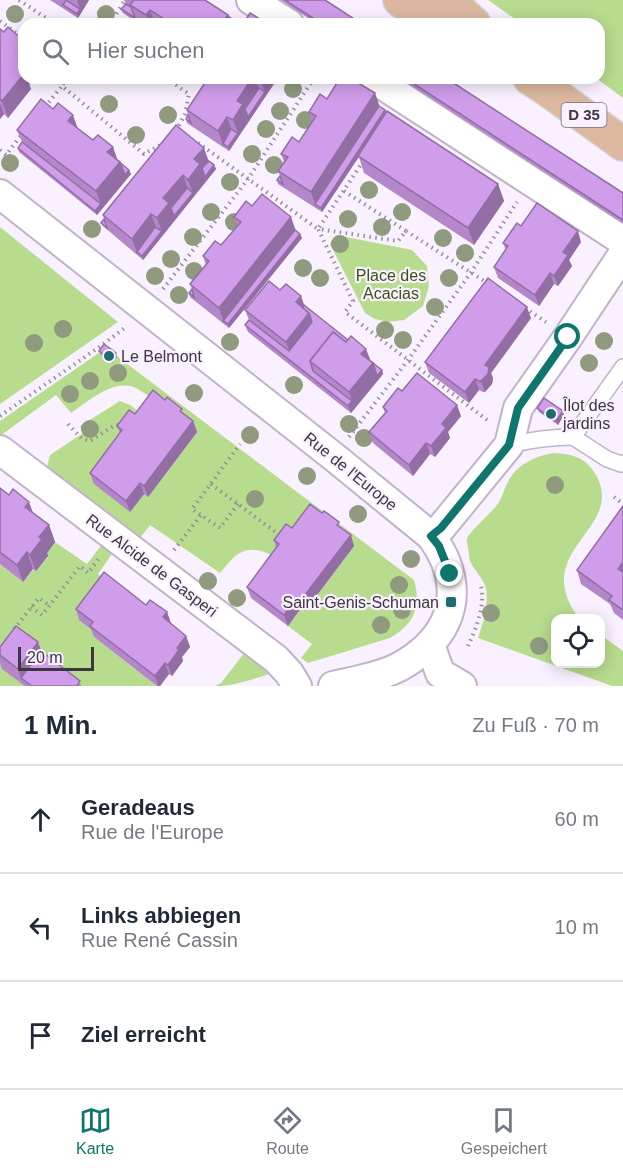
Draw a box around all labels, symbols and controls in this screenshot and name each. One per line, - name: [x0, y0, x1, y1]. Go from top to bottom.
- search box: [18, 18, 605, 84]
- icon: search: [39, 35, 72, 68]
- text: Hier suchen: [87, 38, 204, 63]
- road number: D 35: [562, 103, 606, 127]
- park label: Place des Acacias: [356, 267, 426, 302]
- route start: [554, 323, 580, 349]
- place label: Le Belmont: [121, 348, 202, 365]
- marker: Le Belmont: [102, 349, 116, 363]
- place label: Îlot des jardins: [562, 396, 615, 432]
- marker: Îlot des jardins: [544, 407, 558, 421]
- street label: Rue de l'Europe: [301, 429, 401, 514]
- street label: Rue Alcide de Gasperi: [83, 511, 220, 620]
- route end: [436, 560, 462, 586]
- place label: Saint-Genis-Schuman: [282, 594, 439, 611]
- marker: Saint-Genis-Schuman: [444, 595, 458, 609]
- map controls: [551, 614, 605, 668]
- button: locate: [551, 614, 605, 668]
- scale bar: [18, 644, 94, 672]
- text: 20 m: [27, 649, 63, 666]
- text: 1 Min.: [24, 710, 98, 740]
- text: Zu Fuß · 70 m: [472, 714, 599, 736]
- text: Geradeaus: [81, 795, 195, 820]
- icon: ahead: [24, 803, 57, 836]
- text: 60 m: [555, 808, 599, 830]
- text: Rue de l'Europe: [81, 821, 224, 843]
- text: Links abbiegen: [81, 903, 241, 928]
- icon: left: [24, 911, 57, 944]
- text: 10 m: [555, 916, 599, 938]
- text: Rue René Cassin: [81, 929, 238, 951]
- icon: arrive: [24, 1019, 57, 1052]
- text: Ziel erreicht: [81, 1022, 206, 1047]
- tab: Karte: [76, 1104, 114, 1158]
- tab: Route: [266, 1104, 309, 1158]
- tab: Gespeichert: [461, 1104, 547, 1158]

